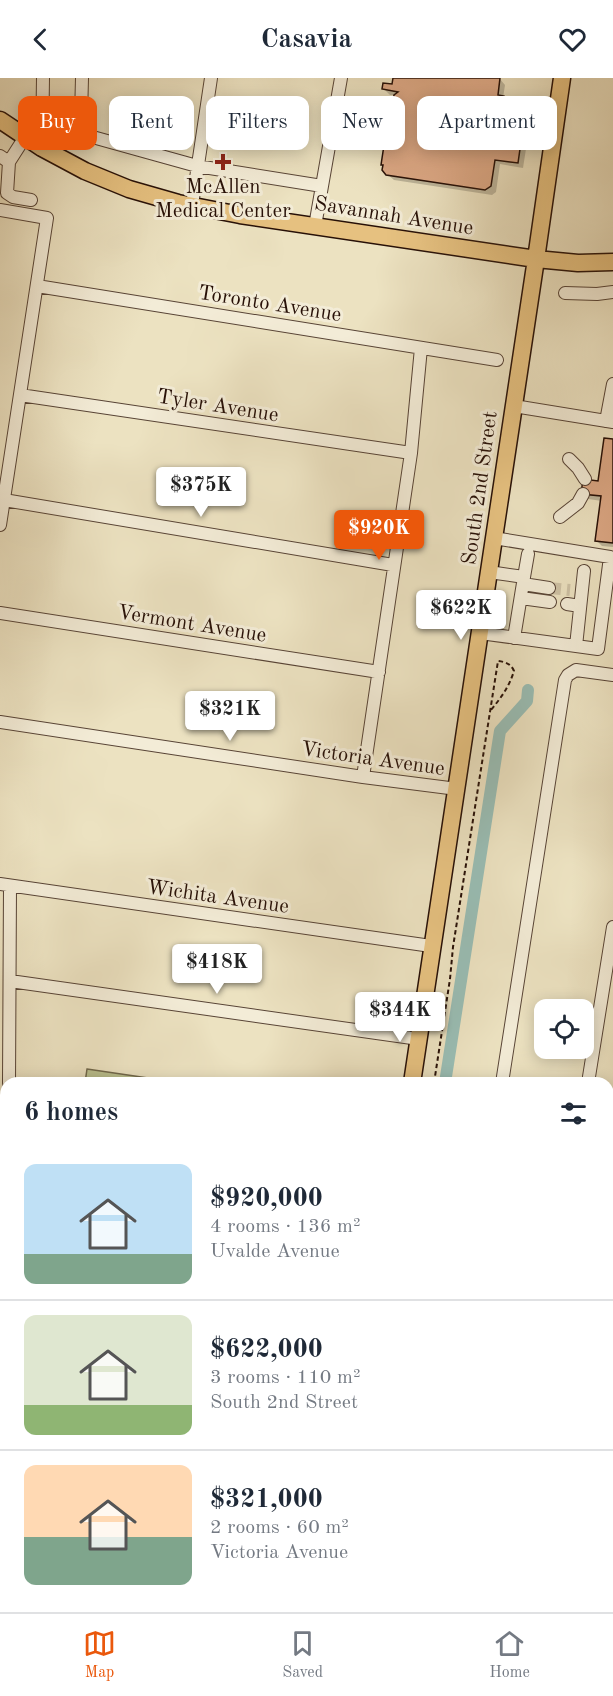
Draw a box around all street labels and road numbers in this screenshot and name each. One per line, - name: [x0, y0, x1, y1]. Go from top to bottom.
- street label: Savannah Avenue: [313, 194, 475, 239]
- street label: Toronto Avenue: [197, 283, 343, 326]
- street label: Tyler Avenue: [156, 387, 280, 426]
- street label: South 2nd Street: [459, 410, 502, 567]
- street label: Vermont Avenue: [116, 602, 268, 647]
- street label: Victoria Avenue: [299, 739, 446, 780]
- street label: Wichita Avenue: [145, 877, 290, 918]

